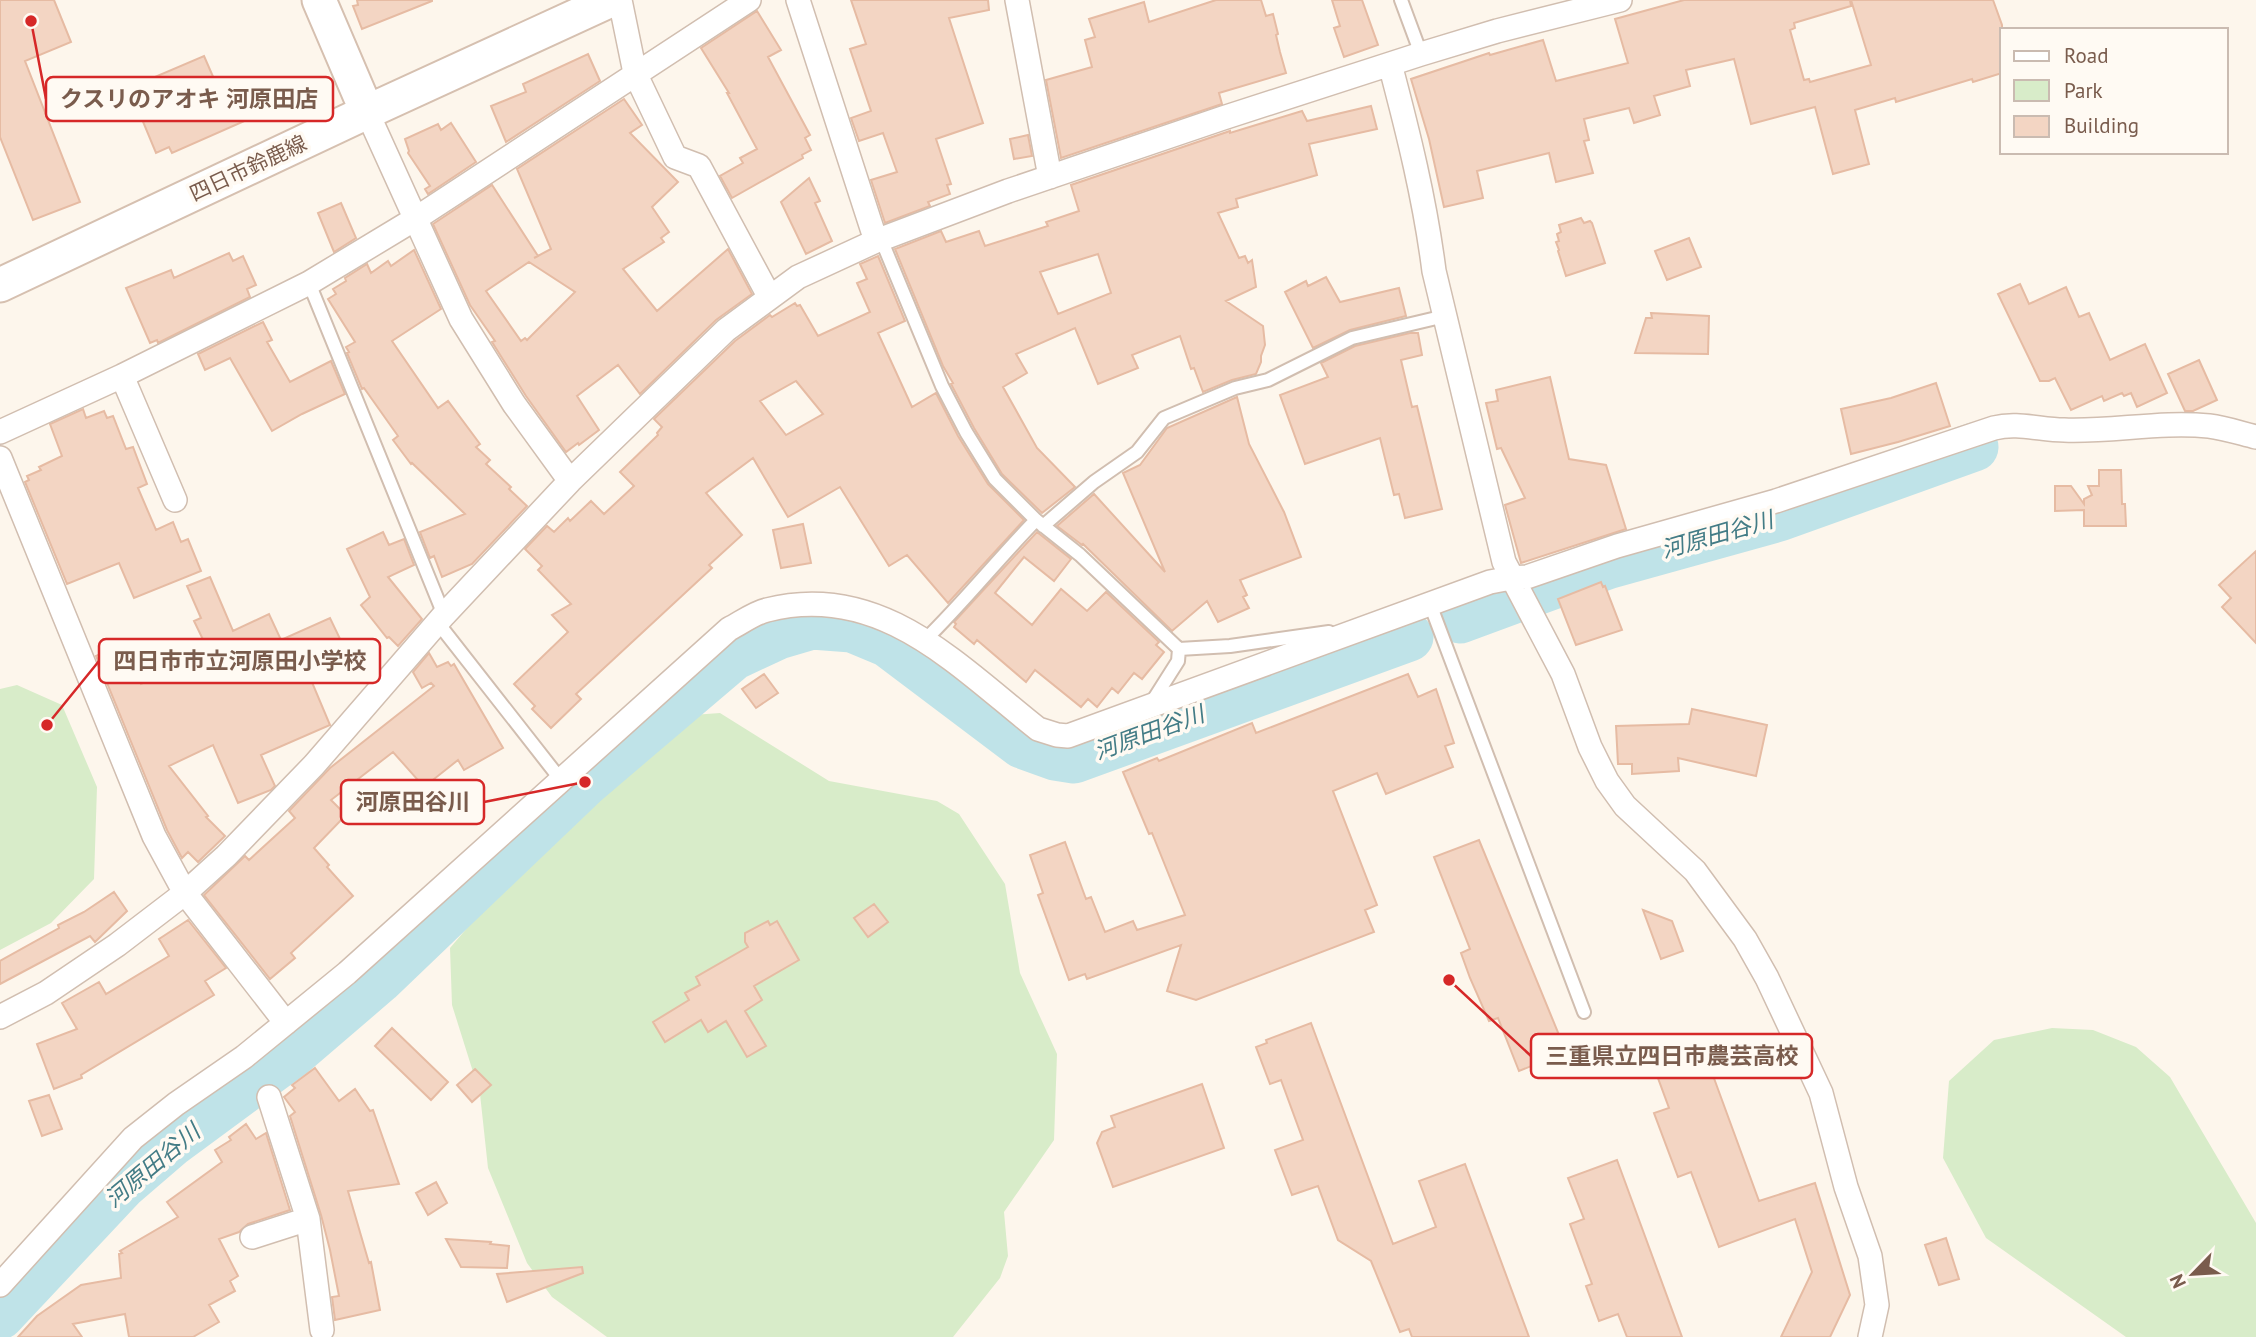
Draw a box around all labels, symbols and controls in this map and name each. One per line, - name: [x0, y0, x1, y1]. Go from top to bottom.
- legend: [2000, 28, 2228, 154]
- text: Road: [2064, 42, 2108, 69]
- callout: クスリのアオキ 河原田店: [46, 77, 333, 121]
- text: Park: [2064, 77, 2103, 104]
- text: クスリのアオキ 河原田店: [60, 84, 318, 113]
- text: Building: [2064, 112, 2139, 139]
- street label: 四日市鈴鹿線: [185, 129, 311, 207]
- water label: 河原田谷川: [1658, 503, 1779, 564]
- callout: 四日市市立河原田小学校: [99, 639, 380, 683]
- text: 四日市市立河原田小学校: [114, 646, 367, 675]
- water label: 河原田谷川: [1090, 698, 1211, 765]
- callout: 河原田谷川: [341, 780, 484, 824]
- text: 河原田谷川: [356, 787, 471, 816]
- callout: 三重県立四日市農芸高校: [1531, 1034, 1812, 1078]
- text: 三重県立四日市農芸高校: [1546, 1041, 1799, 1070]
- water label: 河原田谷川: [99, 1115, 208, 1213]
- north arrow: [2158, 1239, 2228, 1309]
- text: N: [2164, 1270, 2191, 1292]

